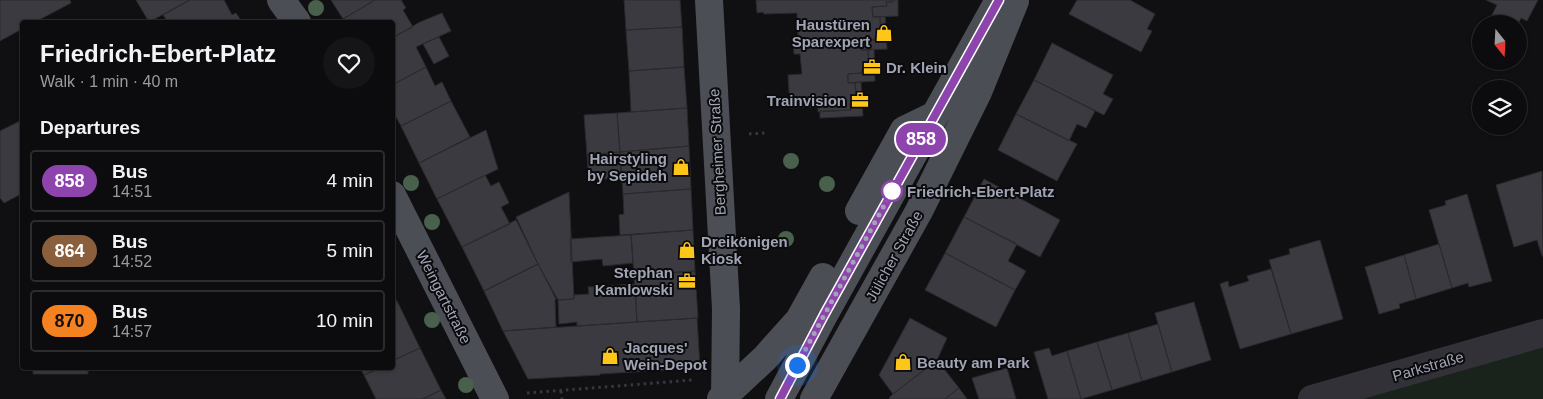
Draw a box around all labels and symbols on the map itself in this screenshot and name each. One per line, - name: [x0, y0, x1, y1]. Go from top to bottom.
- north arrow: [1472, 15, 1528, 70]
- place label: Haustüren Sparexpert: [792, 16, 870, 50]
- shop icon: Haustüren Sparexpert: [874, 23, 894, 43]
- office icon: Dr. Klein: [862, 57, 882, 77]
- place label: Dr. Klein: [886, 59, 947, 76]
- street label: Bergheimer Straße: [705, 88, 729, 216]
- office icon: Trainvision: [850, 90, 870, 110]
- place label: Trainvision: [767, 92, 846, 109]
- line badge: 858: [892, 123, 950, 155]
- place label: Hairstyling by Sepideh: [587, 150, 667, 184]
- shop icon: Hairstyling by Sepideh: [671, 157, 691, 177]
- marker: Friedrich-Ebert-Platz: [881, 180, 903, 202]
- place label: Friedrich-Ebert-Platz: [907, 183, 1055, 200]
- street label: Jülicher Straße: [862, 208, 926, 304]
- place label: Dreikönigen Kiosk: [701, 233, 788, 267]
- shop icon: Dreikönigen Kiosk: [677, 240, 697, 260]
- street label: Weingartstraße: [413, 248, 475, 346]
- place label: Stephan Kamlowski: [595, 264, 673, 298]
- office icon: Stephan Kamlowski: [677, 271, 697, 291]
- place label: Jacques' Wein-Depot: [624, 339, 707, 373]
- shop icon: Jacques' Wein-Depot: [600, 346, 620, 366]
- street label: Parkstraße: [1390, 348, 1466, 384]
- shop icon: Beauty am Park: [893, 352, 913, 372]
- your location: [785, 353, 810, 378]
- place label: Beauty am Park: [917, 354, 1030, 371]

